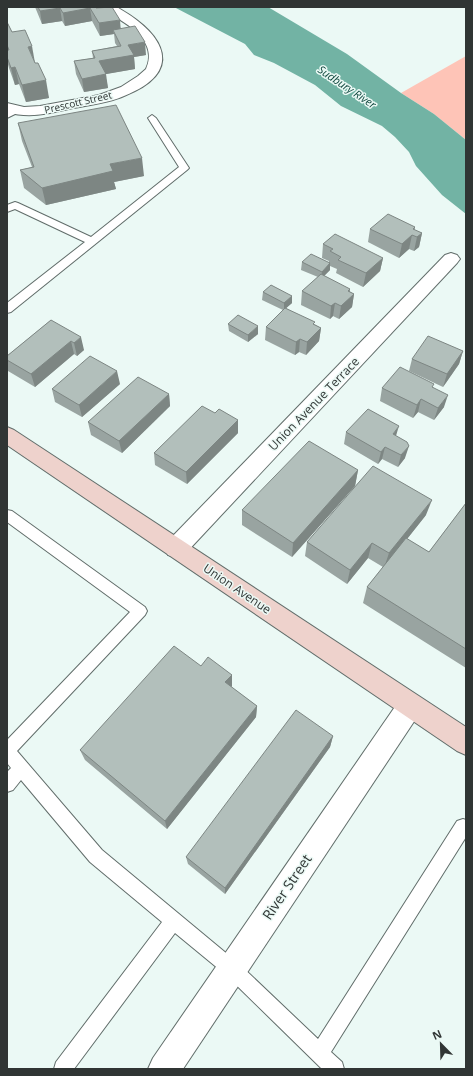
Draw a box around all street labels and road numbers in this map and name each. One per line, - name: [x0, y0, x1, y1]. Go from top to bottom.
- street label: Prescott Street: [43, 87, 114, 117]
- street label: Union Avenue Terrace: [264, 353, 363, 454]
- street label: Union Avenue: [200, 560, 275, 618]
- street label: River Street: [258, 850, 316, 923]

